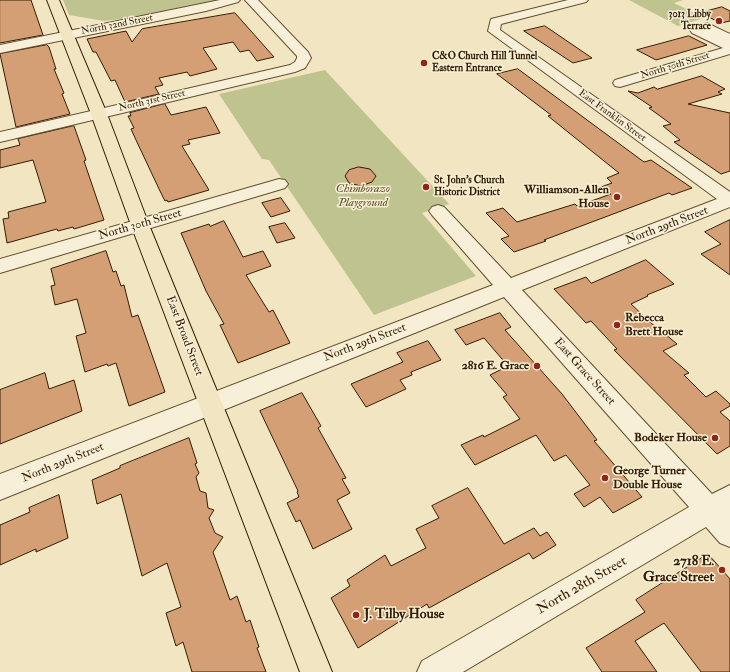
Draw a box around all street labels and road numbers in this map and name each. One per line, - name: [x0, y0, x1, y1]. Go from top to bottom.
- street label: North 32nd Street: [80, 12, 154, 38]
- street label: North 30th Street: [639, 50, 711, 82]
- street label: North 31st Street: [117, 87, 187, 115]
- street label: East Franklin Street: [576, 87, 648, 145]
- street label: North 29th Street: [624, 204, 710, 248]
- street label: North 30th Street: [97, 206, 183, 244]
- street label: East Broad Street: [162, 294, 206, 378]
- street label: North 29th Street: [322, 321, 408, 365]
- street label: East Grace Street: [550, 336, 618, 408]
- street label: North 29th Street: [20, 440, 106, 486]
- street label: North 28th Street: [534, 553, 630, 619]

